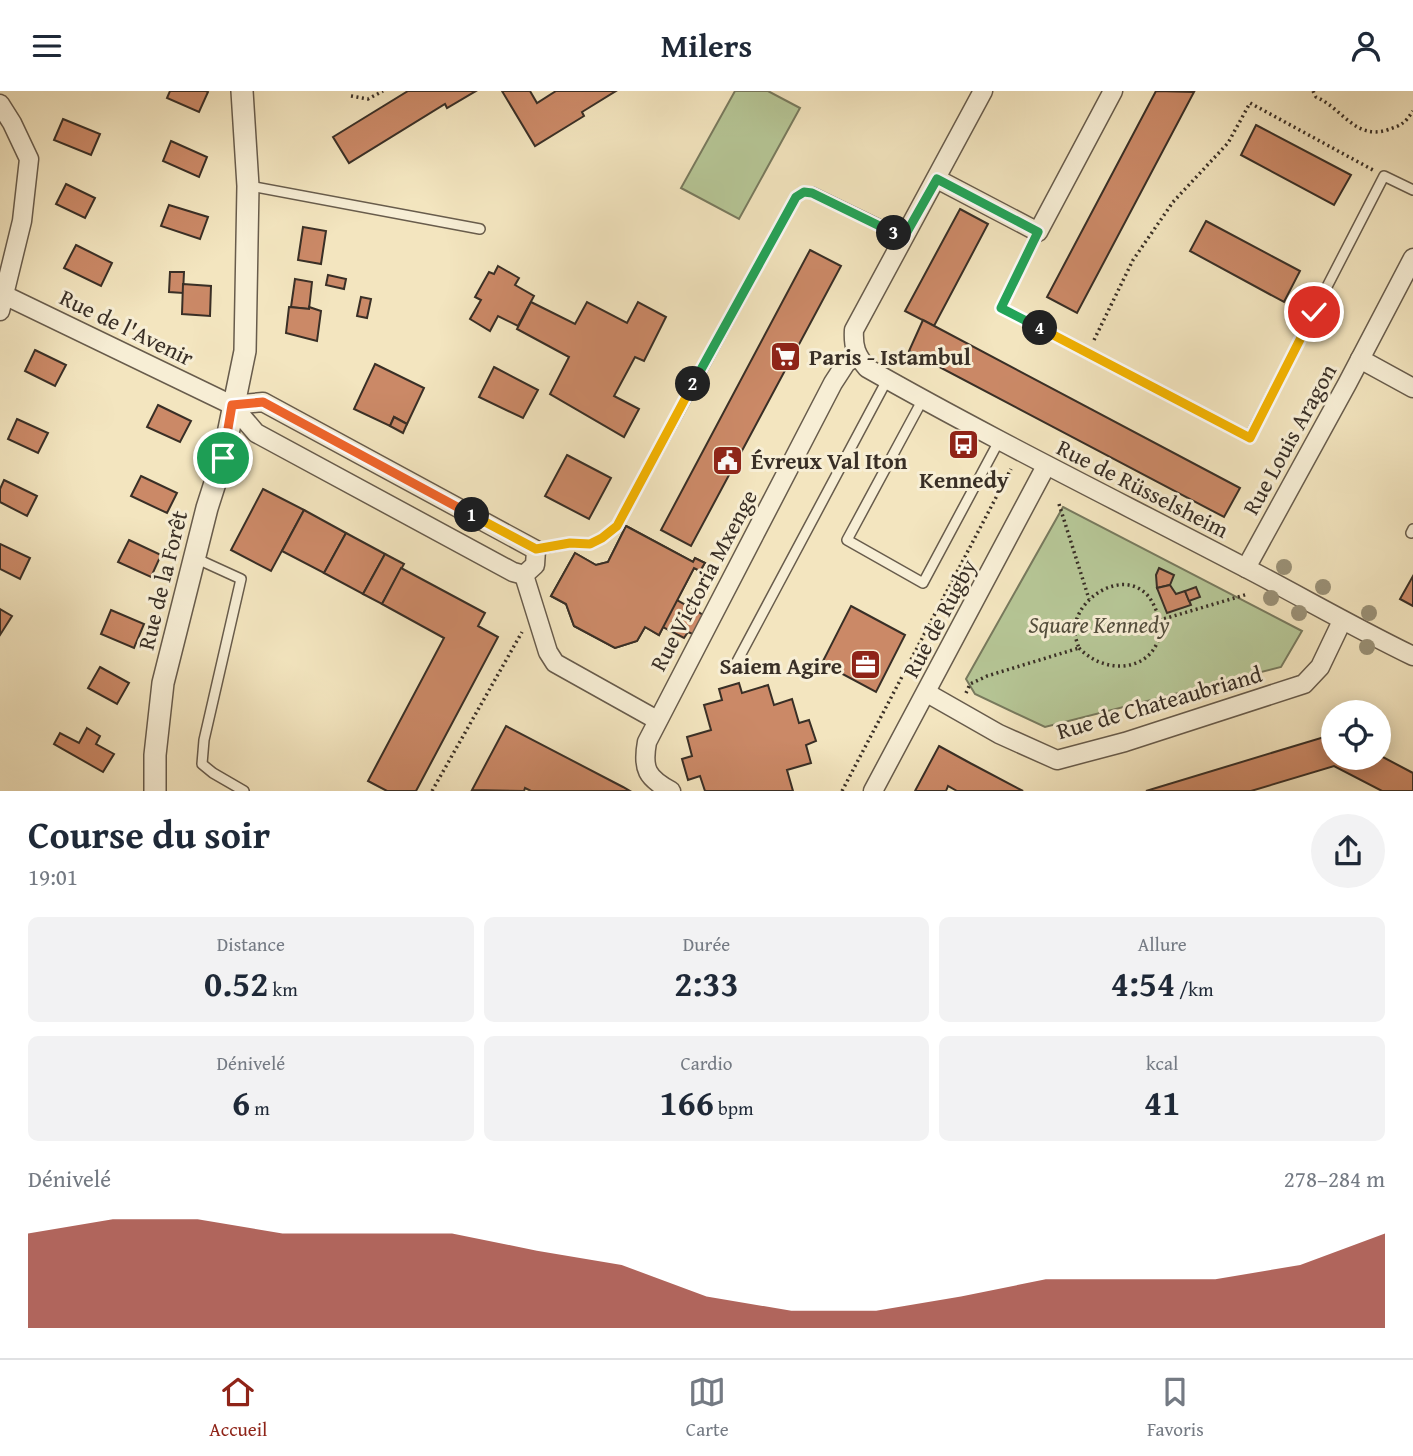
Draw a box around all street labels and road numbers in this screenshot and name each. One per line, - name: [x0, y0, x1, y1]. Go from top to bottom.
- street label: Rue de l'Avenir: [54, 280, 200, 374]
- street label: Rue Louis Aragon: [1234, 358, 1344, 520]
- street label: Rue de Rüsselsheim: [1051, 430, 1235, 546]
- street label: Rue Victoria Mxenge: [641, 483, 765, 677]
- street label: Rue de la Forêt: [129, 507, 195, 653]
- street label: Rue de Rugby: [894, 552, 984, 683]
- street label: Rue de Chateaubriand: [1053, 657, 1266, 747]

